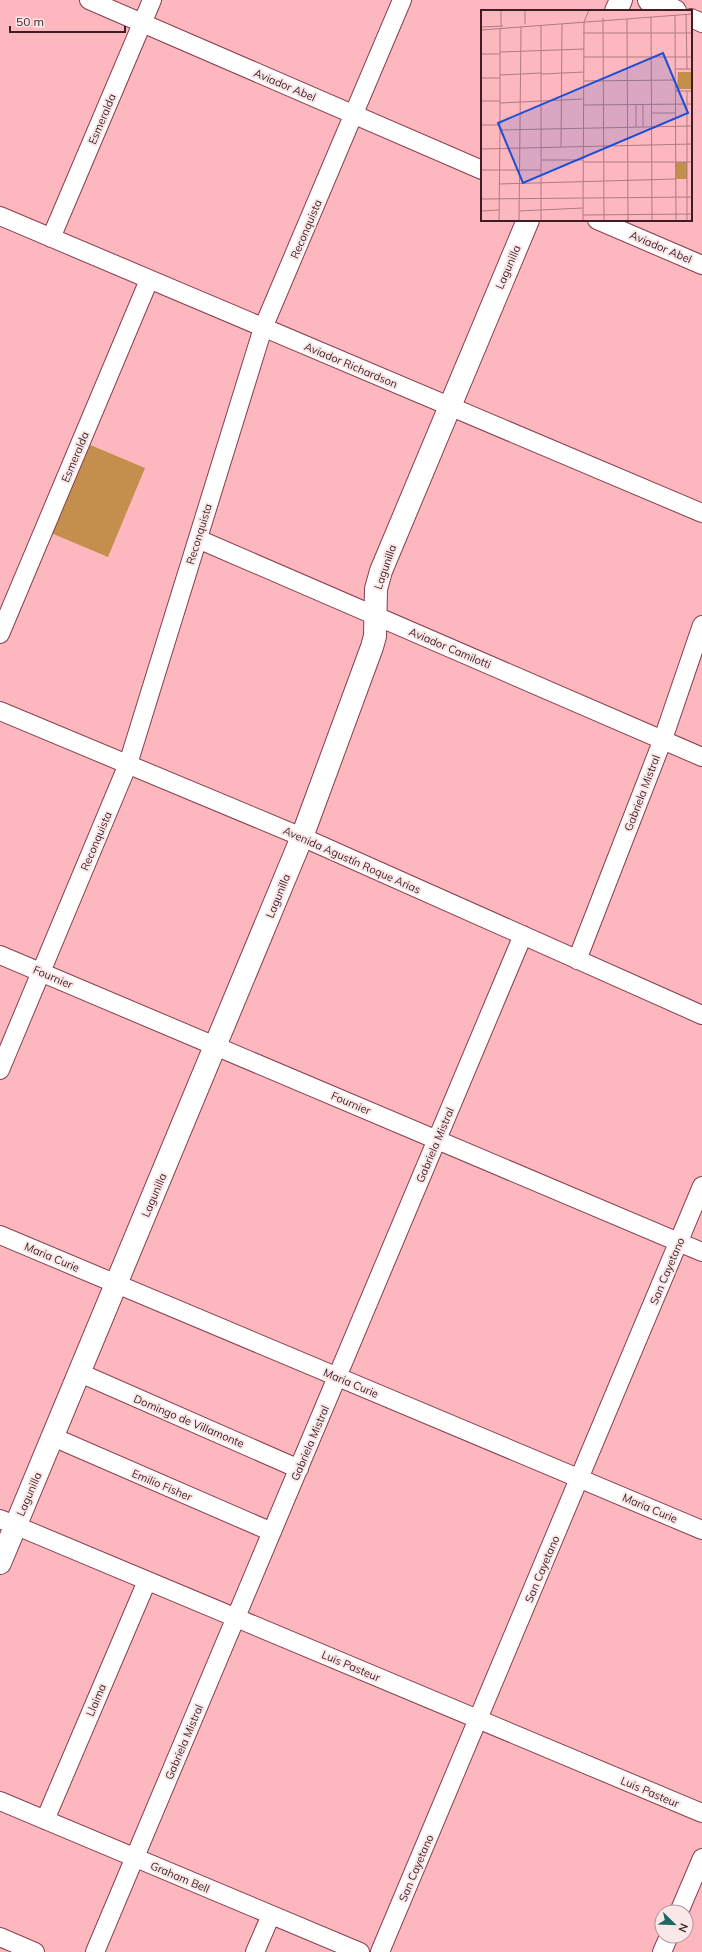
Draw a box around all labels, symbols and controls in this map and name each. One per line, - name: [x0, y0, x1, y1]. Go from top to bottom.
- scale bar: [10, 8, 125, 34]
- inset map: [481, 10, 692, 221]
- text: 50 m: [16, 14, 44, 29]
- street label: Aviador Abel: [252, 66, 318, 104]
- street label: Esmeralda: [85, 91, 119, 147]
- street label: Reconquista: [287, 197, 325, 261]
- street label: Aviador Abel: [628, 228, 694, 266]
- street label: Lagunilla: [492, 243, 524, 291]
- street label: Aviador Richardson: [302, 339, 400, 391]
- street label: Esmeralda: [58, 429, 92, 485]
- street label: Reconquista: [183, 502, 215, 566]
- street label: Lagunilla: [371, 543, 399, 591]
- street label: Aviador Camilotti: [407, 624, 493, 672]
- street label: Gabriela Mistral: [621, 753, 663, 833]
- street label: Reconquista: [77, 809, 115, 873]
- street label: Avenida Agustín Roque Arias: [281, 823, 423, 897]
- street label: Lagunilla: [263, 872, 293, 920]
- street label: Fournier: [31, 962, 75, 992]
- street label: Fournier: [329, 1088, 373, 1118]
- street label: Gabriela Mistral: [413, 1105, 457, 1185]
- street label: Lagunilla: [138, 1171, 170, 1219]
- street label: San Cayetano: [647, 1235, 687, 1307]
- street label: Maria Curie: [22, 1239, 82, 1275]
- street label: Maria Curie: [321, 1365, 381, 1401]
- street label: Domingo de Villamonte: [132, 1391, 246, 1451]
- street label: Gabriela Mistral: [288, 1403, 332, 1483]
- street label: Emilio Fisher: [130, 1466, 194, 1504]
- street label: Lagunilla: [13, 1470, 45, 1518]
- street label: Maria Curie: [620, 1490, 680, 1526]
- street label: San Cayetano: [522, 1533, 562, 1605]
- street label: Luis Pasteur: [320, 1647, 382, 1685]
- street label: Llaima: [83, 1682, 109, 1718]
- street label: Gabriela Mistral: [162, 1702, 206, 1782]
- street label: Luis Pasteur: [619, 1773, 681, 1811]
- street label: San Cayetano: [396, 1832, 436, 1904]
- street label: Graham Bell: [148, 1858, 212, 1896]
- north arrow: [654, 1904, 694, 1944]
- text: N: [675, 1921, 691, 1934]

